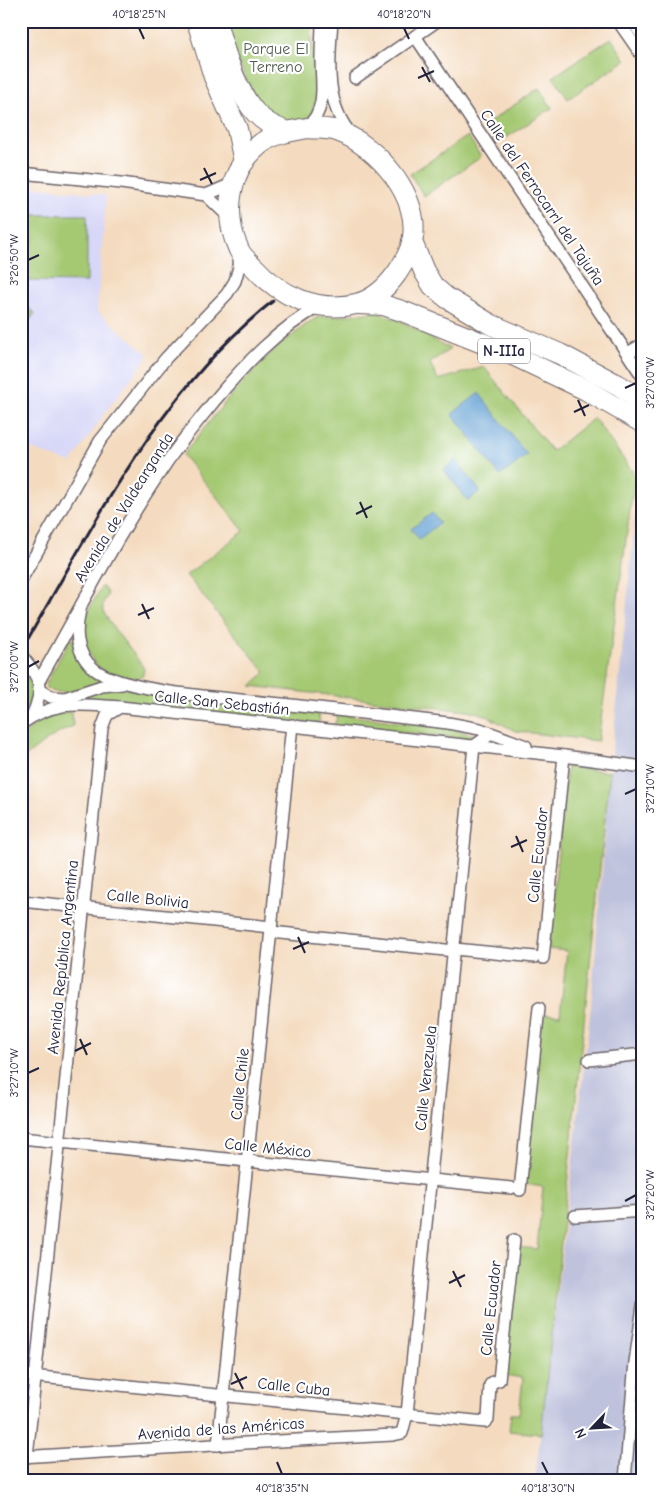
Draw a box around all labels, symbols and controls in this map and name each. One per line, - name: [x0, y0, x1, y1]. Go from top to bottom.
- text: 40°18'25"N: [112, 7, 166, 21]
- text: 40°18'20"N: [377, 7, 431, 21]
- park label: Parque El Terreno: [243, 40, 309, 76]
- street label: Calle del Ferrocarrl del Tajuña: [477, 106, 608, 289]
- text: 3°26'50"W: [7, 234, 21, 286]
- road number: N-IIIa: [478, 338, 530, 364]
- text: 3°27'00"W: [643, 357, 657, 409]
- street label: Avenida de Valdearganda: [71, 430, 177, 585]
- text: 3°27'00"W: [7, 641, 21, 693]
- street label: Calle San Sebastián: [154, 687, 290, 719]
- text: 3°27'10"W: [643, 764, 657, 814]
- street label: Calle Ecuador: [524, 806, 552, 904]
- street label: Avenida República Argentina: [44, 859, 82, 1055]
- street label: Calle Bolivia: [106, 886, 190, 912]
- street label: Calle Venezuela: [412, 1025, 440, 1132]
- street label: Calle Chile: [227, 1047, 253, 1121]
- text: 3°27'10"W: [7, 1048, 21, 1098]
- street label: Calle México: [224, 1134, 312, 1162]
- text: 3°27'20"W: [643, 1169, 657, 1220]
- street label: Calle Ecuador: [477, 1259, 505, 1357]
- street label: Calle Cuba: [257, 1374, 331, 1400]
- north arrow: [566, 1404, 616, 1454]
- street label: Avenida de las Américas: [137, 1414, 305, 1444]
- text: N: [571, 1426, 590, 1441]
- text: 40°18'35"N: [255, 1481, 309, 1495]
- text: 40°18'30"N: [521, 1481, 575, 1495]

